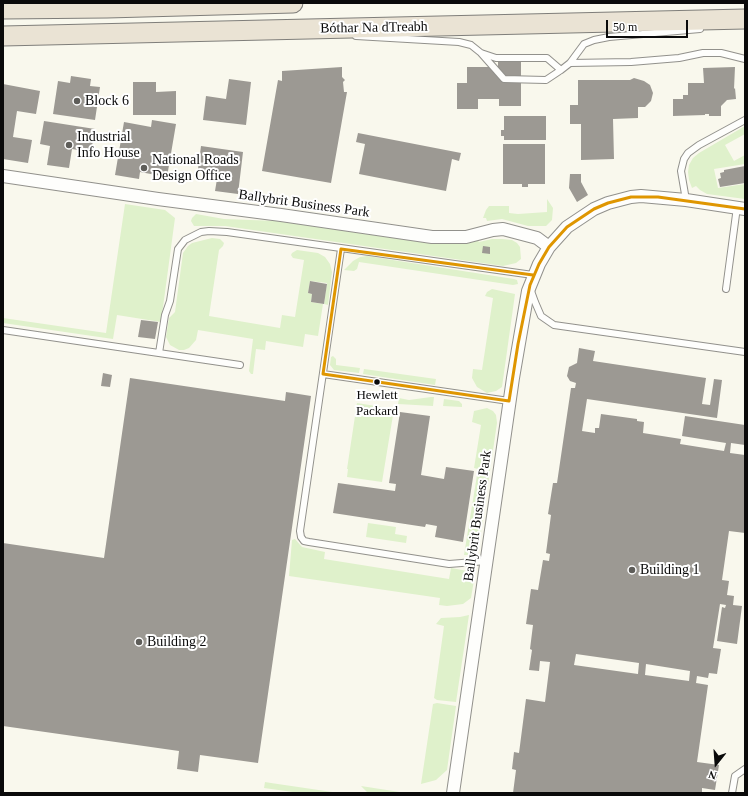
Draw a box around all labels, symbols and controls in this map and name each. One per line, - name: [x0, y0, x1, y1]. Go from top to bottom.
- scale bar: [608, 12, 690, 38]
- street label: Bóthar Na dTreabh: [320, 19, 428, 37]
- text: 50 m: [613, 20, 637, 34]
- place label: Block 6: [85, 93, 129, 109]
- marker: Block 6: [72, 96, 82, 106]
- place label: Industrial Info House: [77, 129, 140, 162]
- marker: Industrial Info House: [64, 140, 74, 150]
- place label: National Roads Design Office: [152, 152, 239, 184]
- marker: National Roads Design Office: [139, 163, 149, 173]
- street label: Ballybrit Business Park: [237, 186, 371, 222]
- marker: Hewlett Packard: [372, 377, 382, 387]
- place label: Hewlett Packard: [356, 388, 398, 419]
- street label: Ballybrit Business Park: [460, 449, 496, 583]
- place label: Building 1: [640, 562, 700, 578]
- marker: Building 1: [627, 565, 637, 575]
- place label: Building 2: [147, 634, 207, 650]
- marker: Building 2: [134, 637, 144, 647]
- north arrow: [696, 744, 736, 784]
- text: N: [707, 769, 718, 782]

